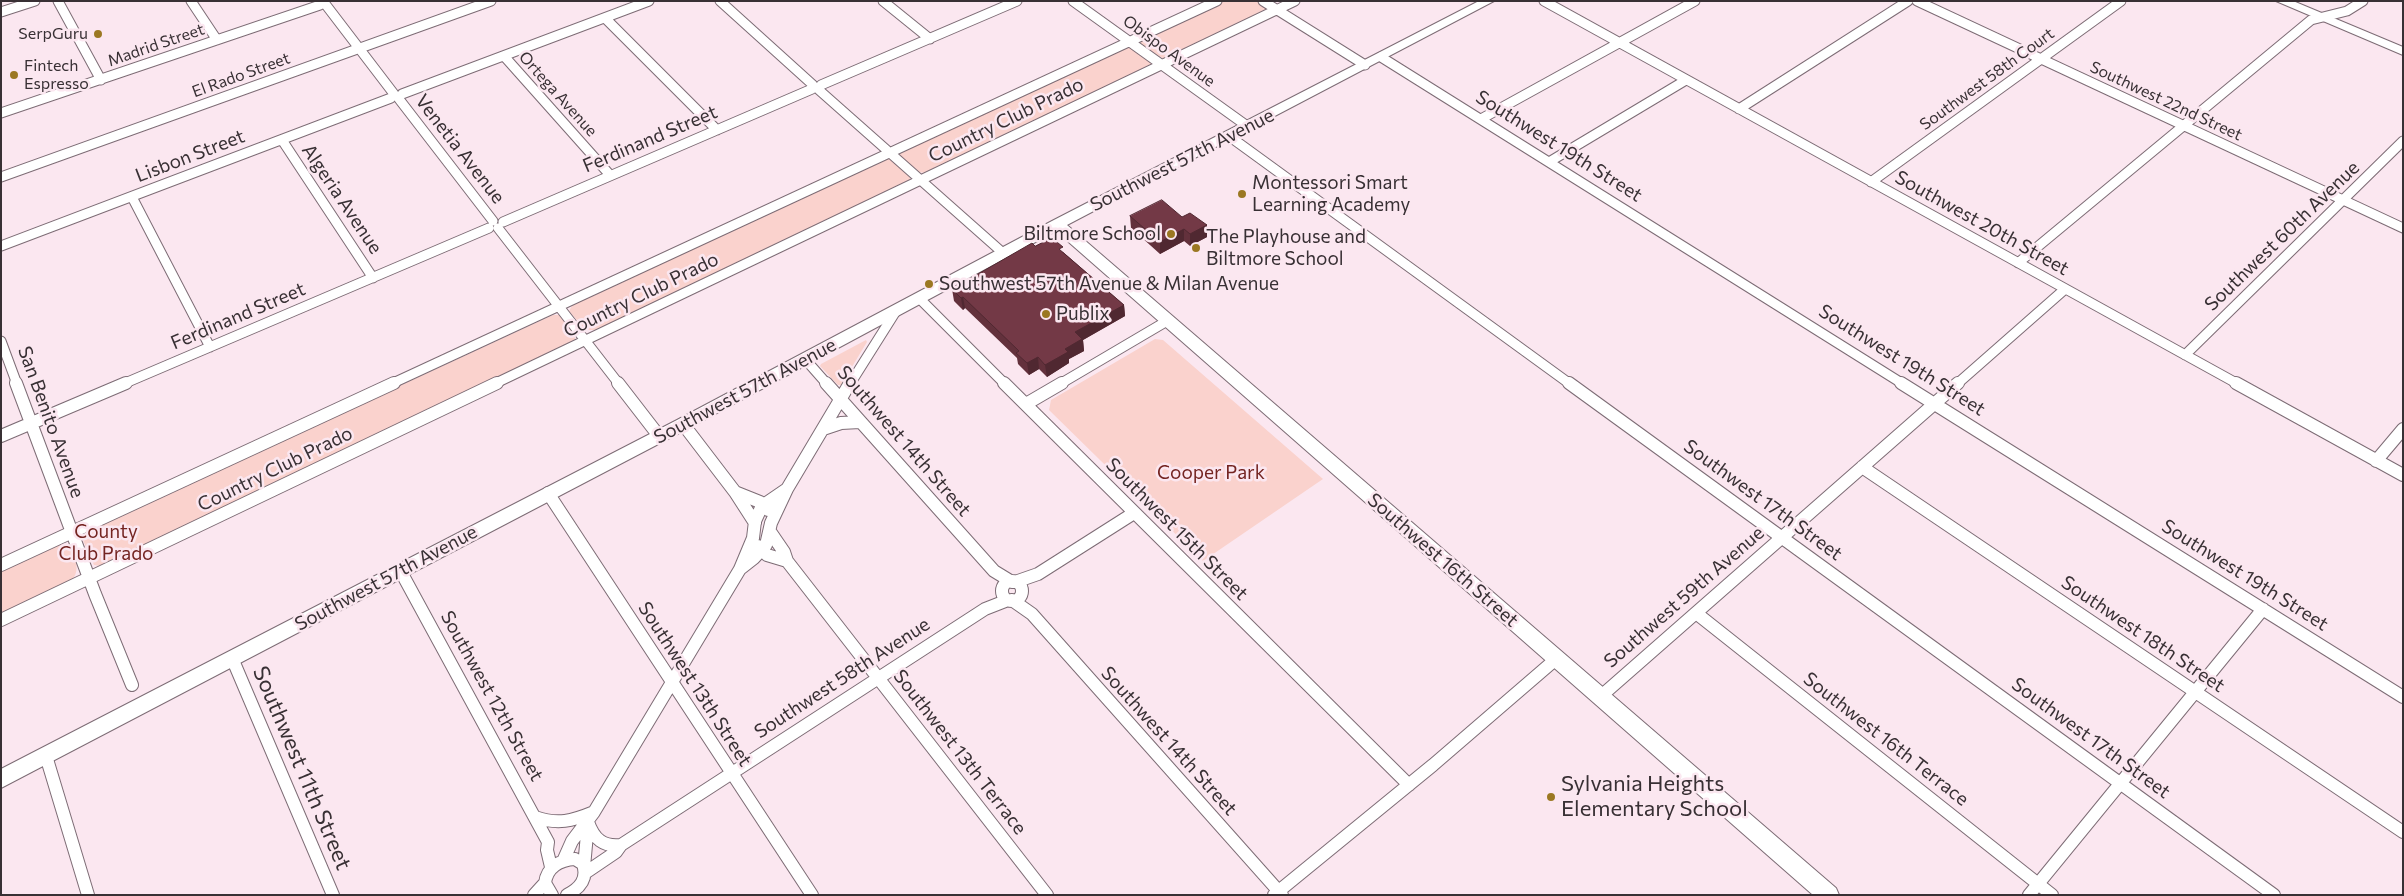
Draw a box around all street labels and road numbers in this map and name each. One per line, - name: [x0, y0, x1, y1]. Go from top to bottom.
- street label: Obispo Avenue: [1119, 11, 1219, 91]
- street label: Madrid Street: [105, 20, 207, 70]
- street label: Southwest 58th Court: [1916, 24, 2058, 134]
- street label: El Rado Street: [189, 48, 293, 102]
- street label: Ortega Avenue: [515, 48, 601, 140]
- street label: Southwest 22nd Street: [2087, 57, 2245, 145]
- street label: Country Club Prado: [925, 73, 1087, 167]
- street label: Southwest 19th Street: [1471, 85, 1647, 207]
- street label: Venetia Avenue: [410, 90, 510, 208]
- street label: Ferdinand Street: [579, 100, 721, 178]
- street label: Southwest 57th Avenue: [1086, 104, 1278, 216]
- street label: Lisbon Street: [132, 125, 248, 187]
- street label: Algeria Avenue: [297, 140, 387, 258]
- street label: Southwest 60th Avenue: [2200, 156, 2364, 316]
- street label: Southwest 20th Street: [1891, 166, 2073, 280]
- street label: Country Club Prado: [560, 248, 722, 342]
- street label: Ferdinand Street: [167, 277, 309, 355]
- street label: Southwest 19th Street: [1814, 299, 1990, 421]
- street label: Southwest 57th Avenue: [650, 333, 840, 449]
- street label: San Benito Avenue: [13, 343, 89, 501]
- street label: Southwest 14th Street: [832, 361, 976, 521]
- street label: Country Club Prado: [194, 422, 356, 516]
- street label: Southwest 17th Street: [1679, 435, 1847, 565]
- street label: Southwest 15th Street: [1101, 453, 1253, 605]
- street label: Southwest 16th Street: [1363, 488, 1523, 632]
- street label: Southwest 19th Street: [2157, 514, 2333, 636]
- street label: Southwest 57th Avenue: [291, 520, 481, 636]
- street label: Southwest 59th Avenue: [1599, 521, 1769, 673]
- street label: Southwest 18th Street: [2057, 571, 2229, 697]
- street label: Southwest 13th Street: [633, 598, 757, 770]
- street label: Southwest 12th Street: [436, 607, 548, 785]
- street label: Southwest 58th Avenue: [750, 613, 934, 743]
- street label: Southwest 11th Street: [247, 662, 357, 874]
- street label: Southwest 14th Street: [1096, 662, 1242, 820]
- street label: Southwest 13th Terrace: [889, 665, 1031, 839]
- street label: Southwest 16th Terrace: [1799, 667, 1973, 811]
- street label: Southwest 17th Street: [2007, 673, 2175, 803]

